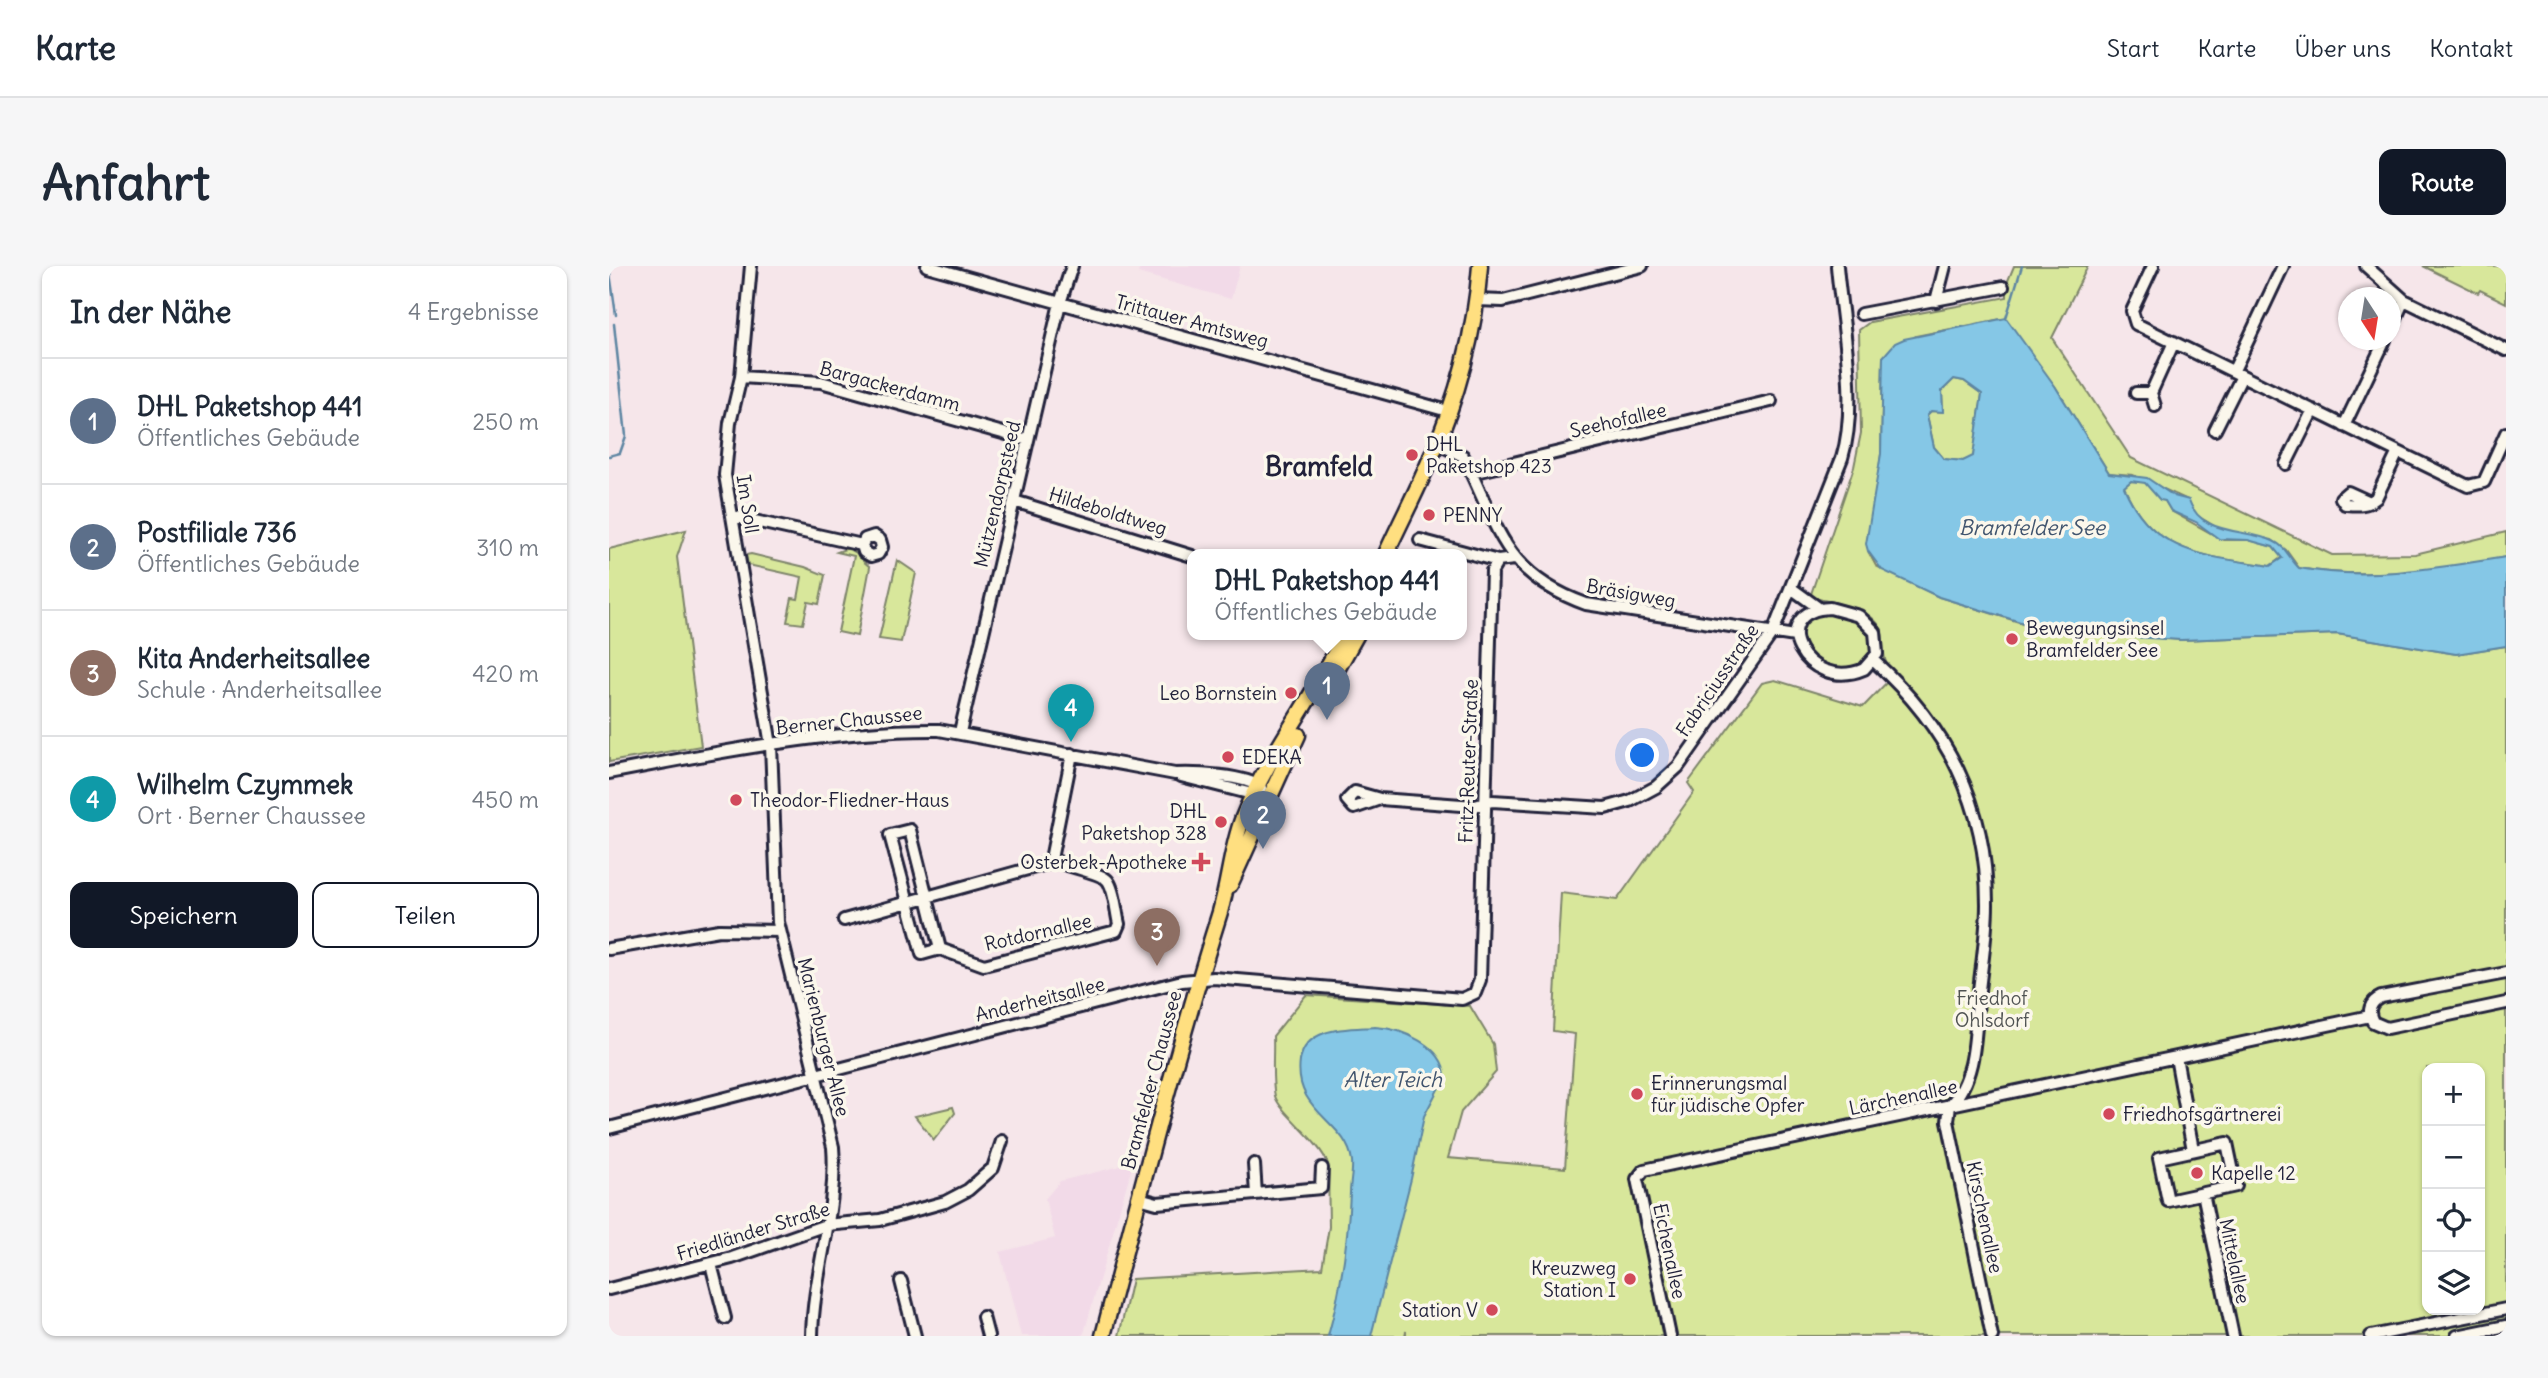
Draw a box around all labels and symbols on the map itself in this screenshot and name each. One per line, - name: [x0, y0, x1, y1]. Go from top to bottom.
- north arrow: [2338, 287, 2401, 350]
- street label: Trittauer Amtsweg: [1113, 289, 1271, 353]
- street label: Bargackerdamm: [817, 356, 963, 416]
- street label: Seehofallee: [1567, 397, 1669, 443]
- street label: Mützendorpsteed: [968, 418, 1026, 570]
- place label: DHL Paketshop 423: [1426, 432, 1552, 478]
- marker: DHL Paketshop 423: [1404, 447, 1420, 463]
- district label: Bramfeld: [1265, 450, 1373, 483]
- street label: Im Soll: [732, 473, 764, 535]
- street label: Hildeboldtweg: [1046, 482, 1170, 540]
- place label: PENNY: [1443, 503, 1503, 527]
- marker: PENNY: [1421, 507, 1437, 523]
- water label: Bramfelder See: [1959, 514, 2107, 541]
- street label: Bräsigweg: [1585, 573, 1677, 613]
- place label: Bewegungsinsel Bramfelder See: [2026, 616, 2164, 662]
- street label: Fabriciusstraße: [1670, 619, 1764, 741]
- marker: Bewegungsinsel Bramfelder See: [2004, 631, 2020, 647]
- pin: 1: [1304, 662, 1350, 720]
- street label: Fritz-Reuter-Straße: [1453, 679, 1483, 843]
- place label: Leo Bornstein: [1160, 681, 1277, 705]
- pin: 4: [1048, 684, 1094, 742]
- marker: Leo Bornstein: [1283, 685, 1299, 701]
- street label: Berner Chaussee: [775, 700, 923, 740]
- your location: [1625, 738, 1659, 772]
- place label: EDEKA: [1242, 745, 1302, 769]
- marker: EDEKA: [1220, 749, 1236, 765]
- place label: Theodor-Fliedner-Haus: [750, 788, 949, 812]
- pin: 2: [1240, 791, 1286, 849]
- marker: Theodor-Fliedner-Haus: [728, 792, 744, 808]
- place label: DHL Paketshop 328: [1081, 799, 1207, 845]
- marker: DHL Paketshop 328: [1213, 814, 1229, 830]
- place label: Osterbek-Apotheke: [1020, 850, 1187, 874]
- marker: Osterbek-Apotheke: [1193, 854, 1209, 870]
- street label: Rotdornallee: [982, 908, 1094, 956]
- pin: 3: [1134, 908, 1180, 966]
- street label: Marienburger Allee: [793, 955, 855, 1119]
- street label: Anderheitsallee: [973, 971, 1107, 1027]
- park label: Friedhof Ohlsdorf: [1955, 986, 2030, 1032]
- street label: Bramfelder Chaussee: [1116, 988, 1186, 1172]
- water label: Alter Teich: [1344, 1066, 1443, 1093]
- place label: Erinnerungsmal für jüdische Opfer: [1651, 1071, 1805, 1117]
- street label: Lärchenallee: [1847, 1074, 1959, 1120]
- marker: Erinnerungsmal für jüdische Opfer: [1629, 1086, 1645, 1102]
- place label: Friedhofsgärtnerei: [2123, 1102, 2281, 1126]
- marker: Friedhofsgärtnerei: [2101, 1106, 2117, 1122]
- street label: Kirschenallee: [1961, 1159, 2009, 1275]
- place label: Kapelle 12: [2211, 1161, 2296, 1185]
- marker: Kapelle 12: [2189, 1165, 2205, 1181]
- street label: Friedländer Straße: [674, 1196, 832, 1266]
- street label: Eichenallee: [1648, 1201, 1692, 1301]
- street label: Mittelallee: [2214, 1216, 2256, 1306]
- place label: Kreuzweg Station I: [1531, 1256, 1616, 1302]
- marker: Kreuzweg Station I: [1622, 1271, 1638, 1287]
- place label: Station V: [1402, 1298, 1478, 1322]
- marker: Station V: [1484, 1302, 1500, 1318]

